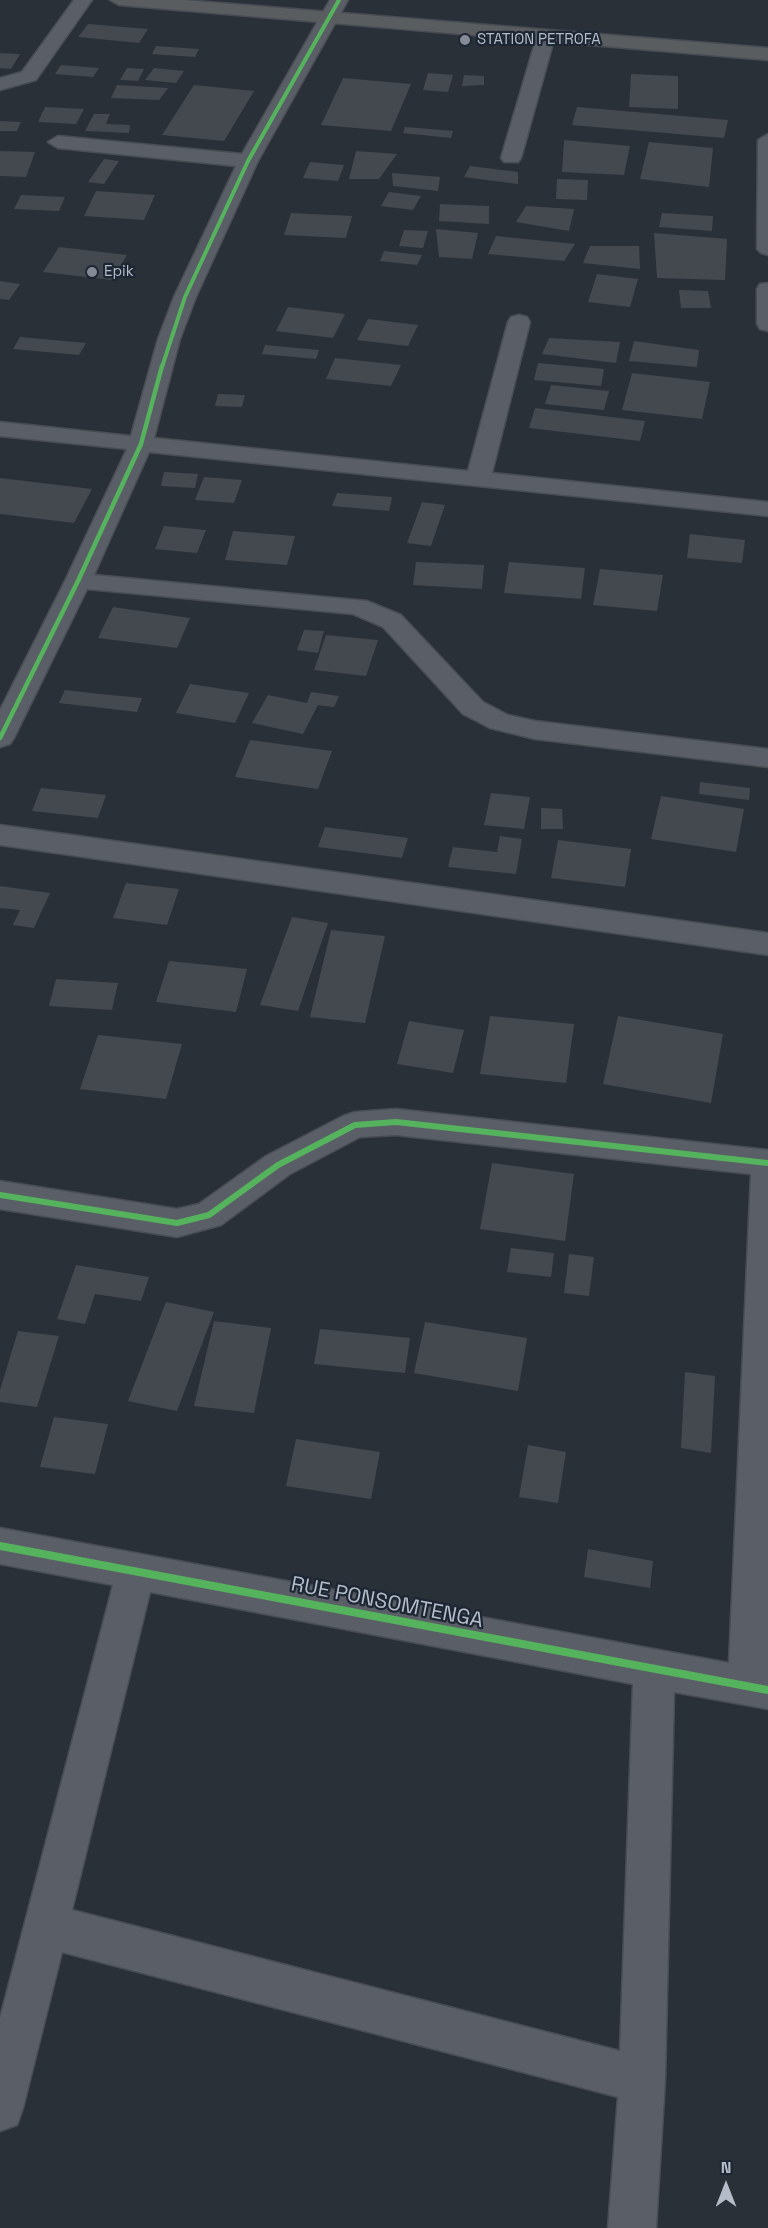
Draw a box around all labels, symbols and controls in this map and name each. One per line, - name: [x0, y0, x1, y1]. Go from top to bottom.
- place label: STATION PETROFA: [477, 31, 601, 49]
- marker: STATION PETROFA: [458, 33, 472, 47]
- place label: Epik: [104, 263, 134, 281]
- marker: Epik: [85, 265, 99, 279]
- street label: RUE PONSOMTENGA: [289, 1572, 485, 1634]
- north arrow: [696, 2156, 756, 2216]
- text: N: [721, 2157, 731, 2178]

